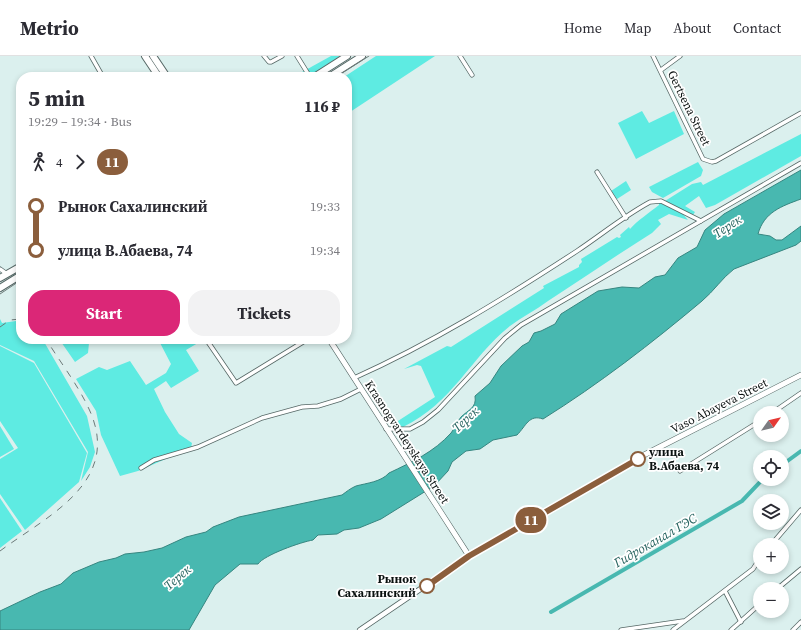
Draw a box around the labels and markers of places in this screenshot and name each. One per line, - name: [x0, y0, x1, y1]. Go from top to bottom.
- place label: улица В.Абаева, 74: [648, 444, 720, 474]
- marker: улица В.Абаева, 74: [630, 451, 646, 467]
- place label: Рынок Сахалинский: [337, 571, 416, 601]
- marker: Рынок Сахалинский: [419, 578, 435, 594]

